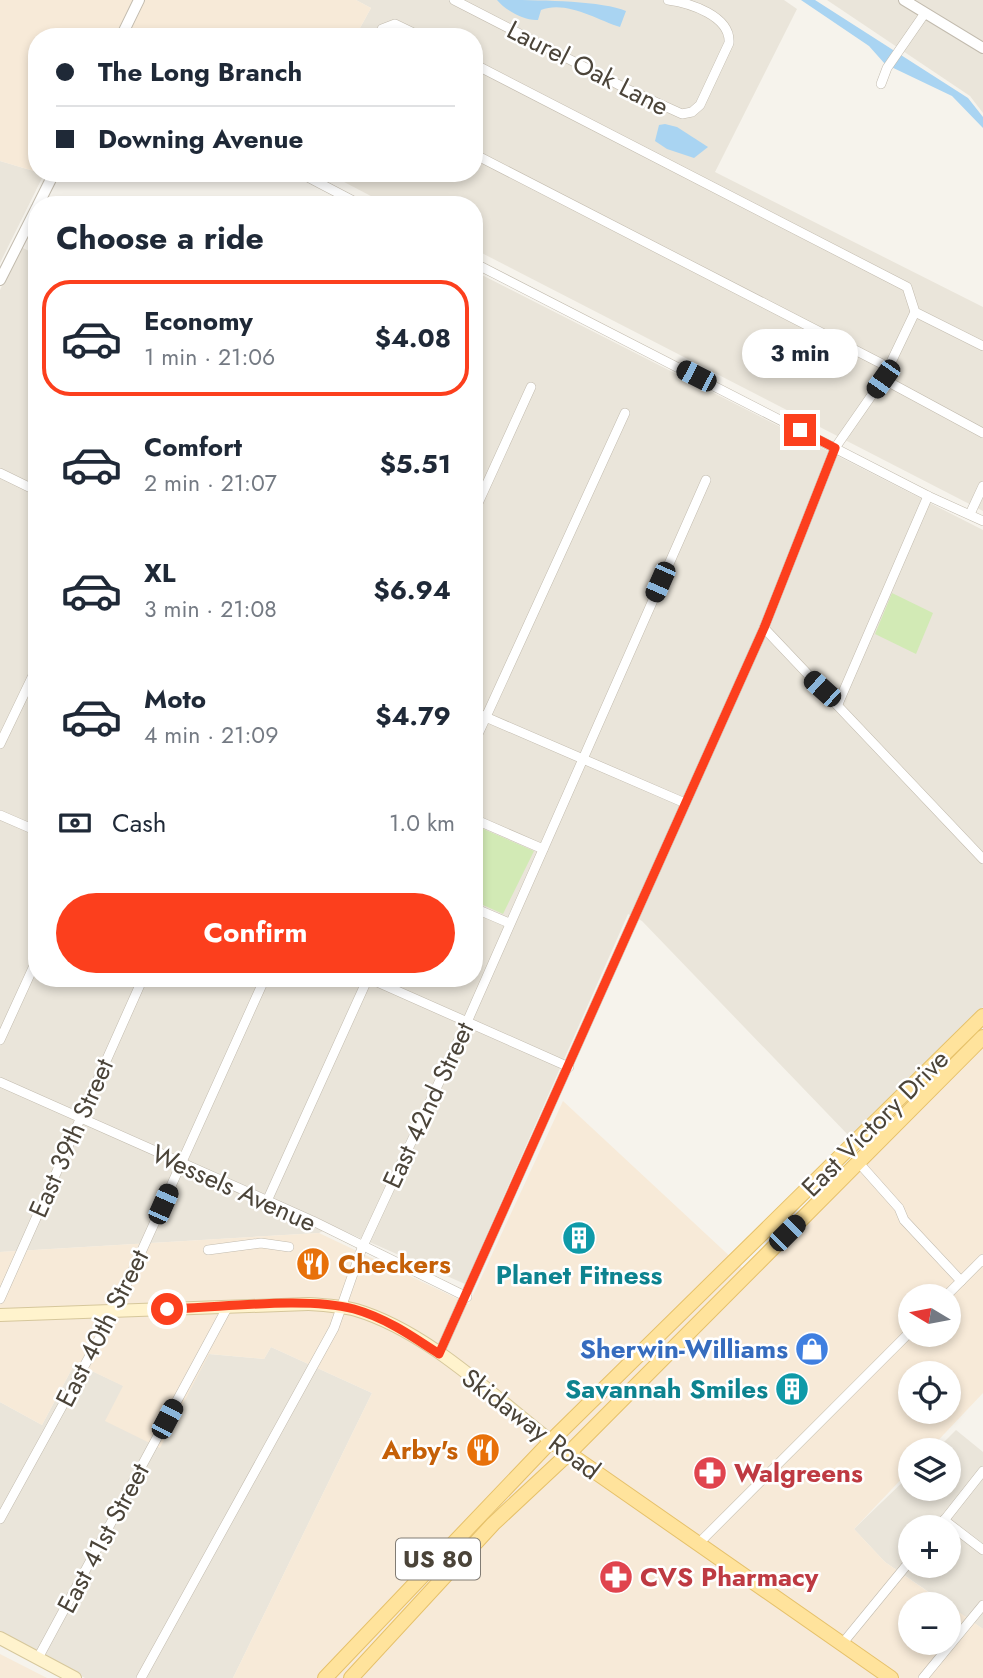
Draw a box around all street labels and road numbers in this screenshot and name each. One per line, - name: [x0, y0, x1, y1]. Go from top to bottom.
- street label: Laurel Oak Lane: [500, 11, 676, 125]
- street label: East 42nd Street: [373, 1015, 483, 1194]
- street label: East Victory Drive: [793, 1041, 957, 1205]
- street label: East 39th Street: [19, 1052, 123, 1223]
- street label: Wessels Avenue: [146, 1135, 322, 1241]
- street label: East 40th Street: [46, 1242, 158, 1413]
- street label: Skidaway Road: [454, 1359, 608, 1489]
- street label: East 41st Street: [48, 1456, 159, 1620]
- road number: US 80: [396, 1539, 480, 1580]

